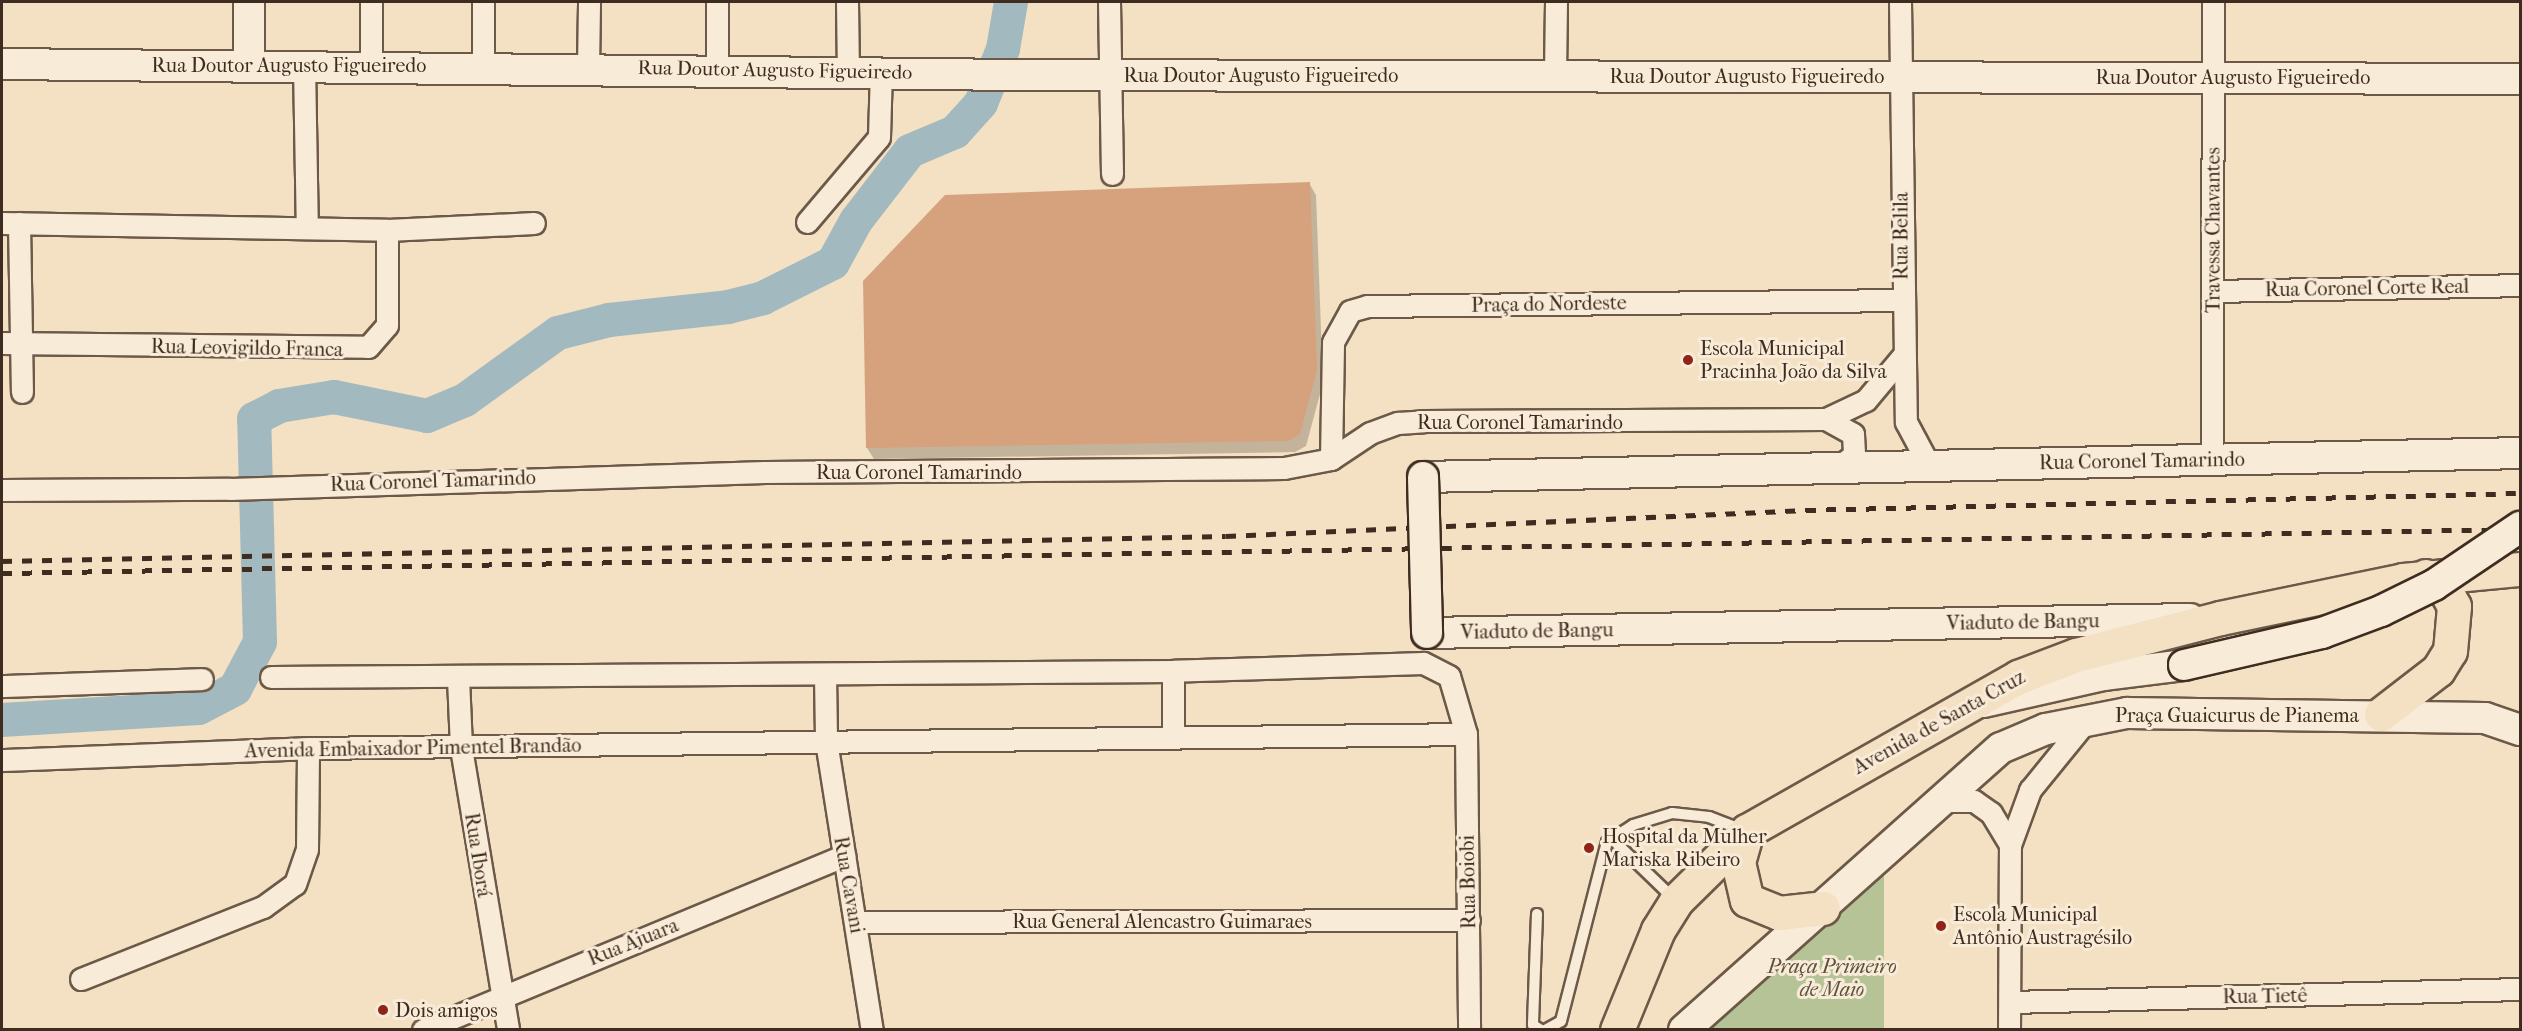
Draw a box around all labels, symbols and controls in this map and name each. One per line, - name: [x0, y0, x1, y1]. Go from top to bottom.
- street label: Rua Doutor Augusto Figueiredo: [152, 53, 426, 77]
- street label: Rua Doutor Augusto Figueiredo: [637, 56, 913, 84]
- street label: Rua Doutor Augusto Figueiredo: [1124, 63, 1398, 87]
- street label: Rua Doutor Augusto Figueiredo: [1610, 64, 1884, 88]
- street label: Rua Doutor Augusto Figueiredo: [2096, 65, 2370, 89]
- street label: Travessa Chavantes: [2201, 147, 2225, 313]
- street label: Rua Belila: [1889, 192, 1913, 280]
- street label: Rua Coronel Corte Real: [2265, 274, 2469, 302]
- street label: Praça do Nordeste: [1471, 291, 1627, 317]
- street label: Rua Leovigildo Franca: [151, 334, 343, 362]
- place label: Escola Municipal Pracinha João da Silva: [1700, 336, 1887, 383]
- marker: Escola Municipal Pracinha João da Silva: [1681, 353, 1695, 367]
- street label: Rua Coronel Tamarindo: [1417, 410, 1623, 434]
- street label: Rua Coronel Tamarindo: [2039, 447, 2245, 475]
- street label: Rua Coronel Tamarindo: [816, 460, 1022, 484]
- street label: Rua Coronel Tamarindo: [330, 465, 536, 497]
- street label: Viaduto de Bangu: [1946, 609, 2100, 635]
- street label: Viaduto de Bangu: [1460, 618, 1614, 644]
- street label: Avenida de Santa Cruz: [1849, 665, 2029, 779]
- street label: Praça Guaicurus de Pianema: [2115, 703, 2359, 727]
- street label: Avenida Embaixador Pimentel Brandão: [244, 733, 582, 763]
- street label: Rua Iborá: [459, 811, 497, 899]
- place label: Hospital da Mulher Mariska Ribeiro: [1602, 825, 1767, 872]
- street label: Rua Cavani: [829, 835, 869, 935]
- street label: Rua Boiobi: [1455, 835, 1481, 929]
- marker: Hospital da Mulher Mariska Ribeiro: [1580, 839, 1598, 857]
- place label: Escola Municipal Antônio Austragésilo: [1953, 903, 2132, 950]
- street label: Rua General Alencastro Guimaraes: [1012, 909, 1312, 933]
- street label: Rua Ajuara: [584, 913, 682, 971]
- marker: Escola Municipal Antônio Austragésilo: [1934, 919, 1948, 933]
- park label: Praça Primeiro de Maio: [1767, 955, 1897, 1002]
- street label: Rua Tietê: [2222, 983, 2308, 1009]
- place label: Dois amigos: [395, 998, 498, 1022]
- marker: Dois amigos: [376, 1003, 390, 1017]

